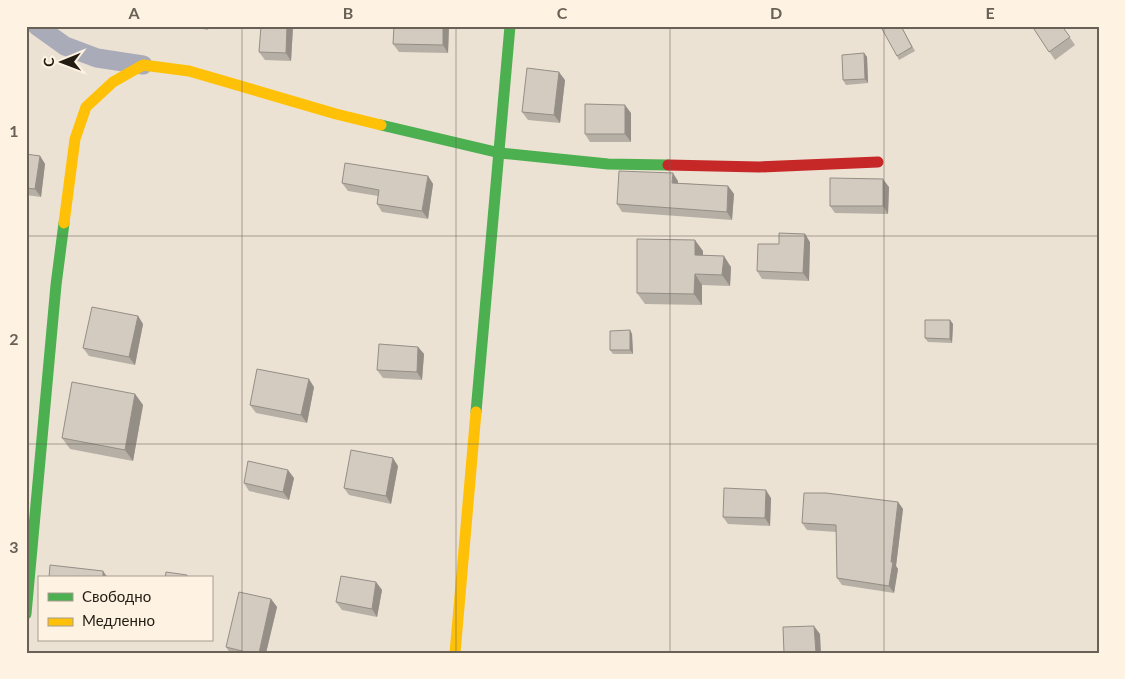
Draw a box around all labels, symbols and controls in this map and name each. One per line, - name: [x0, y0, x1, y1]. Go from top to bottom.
- text: A: [127, 3, 140, 22]
- text: B: [343, 3, 353, 22]
- text: C: [557, 3, 568, 22]
- text: D: [770, 3, 782, 22]
- text: E: [985, 3, 995, 22]
- north arrow: [38, 38, 88, 88]
- text: С: [40, 57, 57, 67]
- text: 1: [9, 121, 19, 140]
- text: 2: [9, 329, 19, 348]
- text: 3: [9, 537, 19, 556]
- legend: [38, 576, 212, 642]
- text: Свободно: [82, 587, 151, 605]
- text: Медленно: [82, 611, 155, 629]

